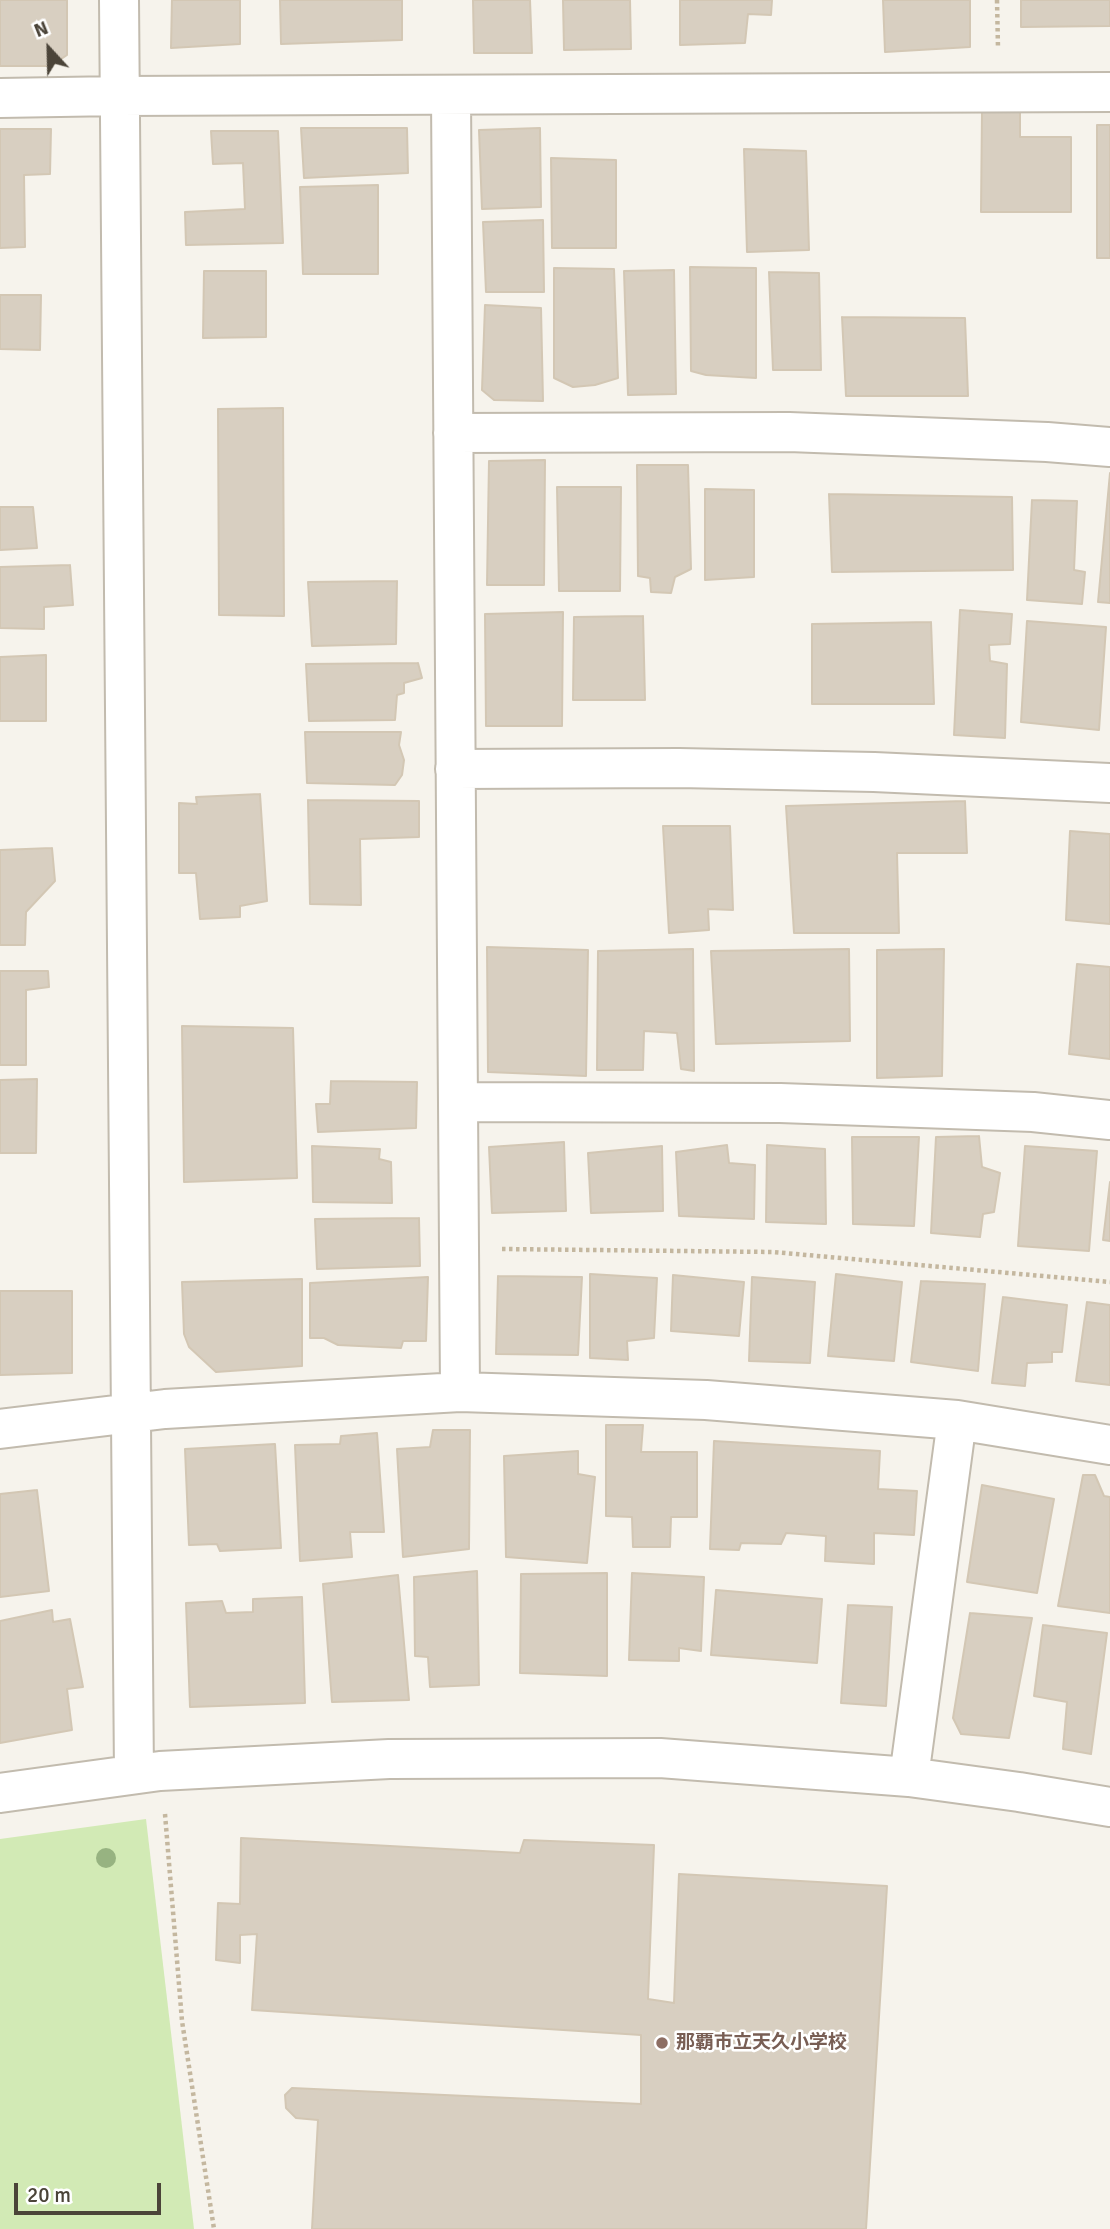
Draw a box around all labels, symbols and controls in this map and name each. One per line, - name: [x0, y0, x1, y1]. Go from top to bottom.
- north arrow: [14, 14, 84, 84]
- text: N: [31, 16, 52, 43]
- place label: 那覇市立天久小学校: [676, 2032, 847, 2054]
- marker: 那覇市立天久小学校: [654, 2035, 670, 2051]
- scale bar: [18, 2170, 164, 2214]
- text: 20 m: [27, 2182, 71, 2208]

